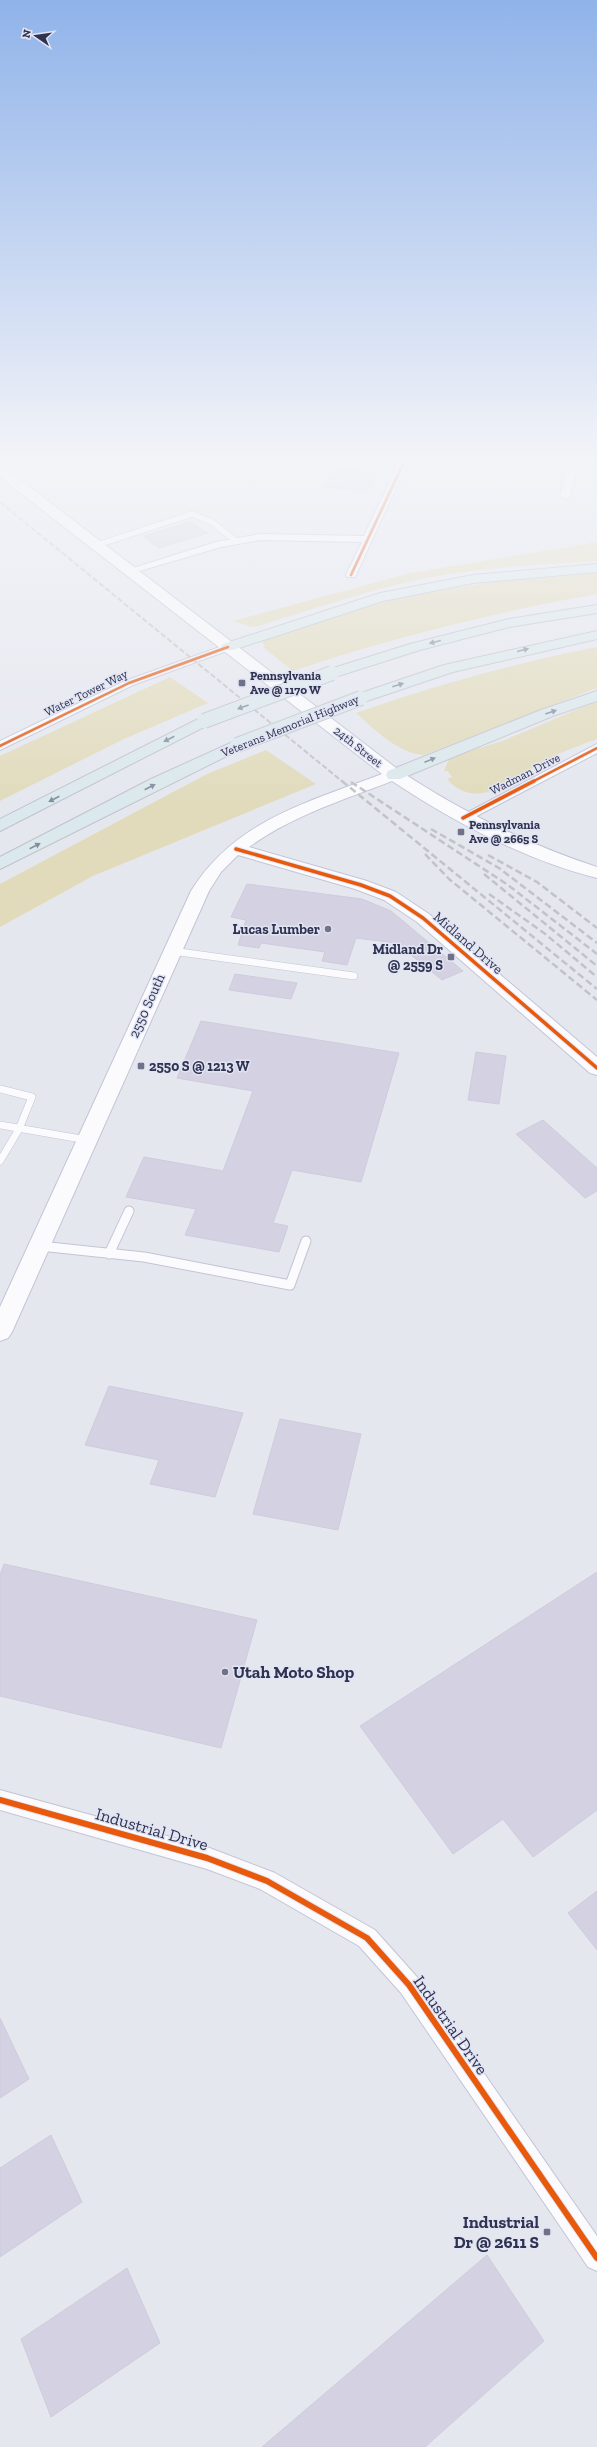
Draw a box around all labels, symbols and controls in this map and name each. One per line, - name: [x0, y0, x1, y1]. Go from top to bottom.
- north arrow: [16, 16, 56, 56]
- text: N: [19, 28, 34, 39]
- one-way arrow: [429, 639, 441, 645]
- one-way arrow: [517, 647, 530, 653]
- street label: Water Tower Way: [42, 666, 131, 719]
- place label: Pennsylvania Ave @ 1170 W: [250, 669, 321, 697]
- marker: Pennsylvania Ave @ 1170 W: [237, 678, 247, 688]
- one-way arrow: [393, 682, 405, 688]
- street label: Veterans Memorial Highway: [218, 692, 362, 760]
- one-way arrow: [237, 704, 249, 710]
- one-way arrow: [545, 708, 557, 714]
- street label: 24th Street: [331, 724, 386, 771]
- one-way arrow: [163, 736, 175, 742]
- street label: Wadman Drive: [487, 750, 563, 798]
- one-way arrow: [425, 757, 436, 763]
- one-way arrow: [144, 783, 156, 790]
- one-way arrow: [48, 795, 59, 802]
- place label: Pennsylvania Ave @ 2665 S: [469, 818, 540, 846]
- marker: Pennsylvania Ave @ 2665 S: [456, 827, 466, 837]
- one-way arrow: [29, 843, 40, 850]
- street label: Midland Drive: [430, 908, 506, 978]
- place label: Lucas Lumber: [233, 921, 320, 938]
- marker: Lucas Lumber: [323, 924, 333, 934]
- place label: Midland Dr @ 2559 S: [372, 941, 443, 974]
- marker: Midland Dr @ 2559 S: [446, 952, 456, 962]
- street label: 2550 South: [125, 971, 169, 1041]
- place label: 2550 S @ 1213 W: [149, 1058, 250, 1075]
- marker: 2550 S @ 1213 W: [136, 1061, 146, 1071]
- place label: Utah Moto Shop: [233, 1662, 354, 1682]
- marker: Utah Moto Shop: [220, 1667, 230, 1677]
- street label: Industrial Drive: [93, 1803, 211, 1855]
- street label: Industrial Drive: [409, 1972, 493, 2078]
- place label: Industrial Dr @ 2611 S: [454, 2212, 539, 2252]
- marker: Industrial Dr @ 2611 S: [542, 2227, 552, 2237]

